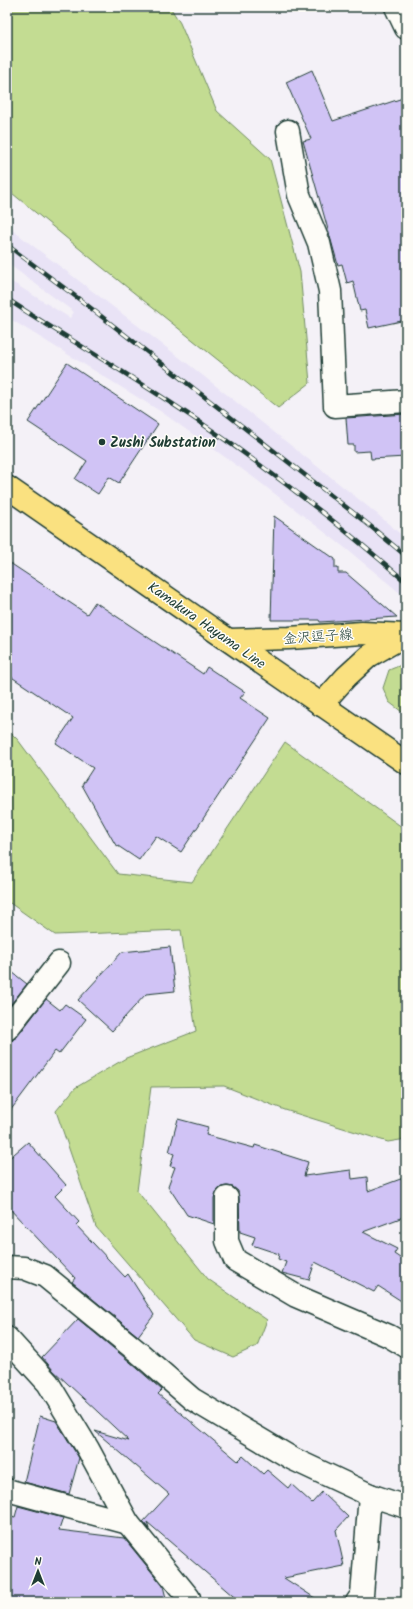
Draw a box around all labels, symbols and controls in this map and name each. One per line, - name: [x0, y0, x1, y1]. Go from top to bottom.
- place label: Zushi Substation: [110, 432, 216, 454]
- marker: Zushi Substation: [97, 437, 107, 447]
- street label: Kamakura Hayama Line: [143, 577, 271, 675]
- street label: 金沢逗子線: [282, 624, 354, 650]
- north arrow: [18, 1551, 58, 1591]
- text: N: [35, 1553, 42, 1571]

